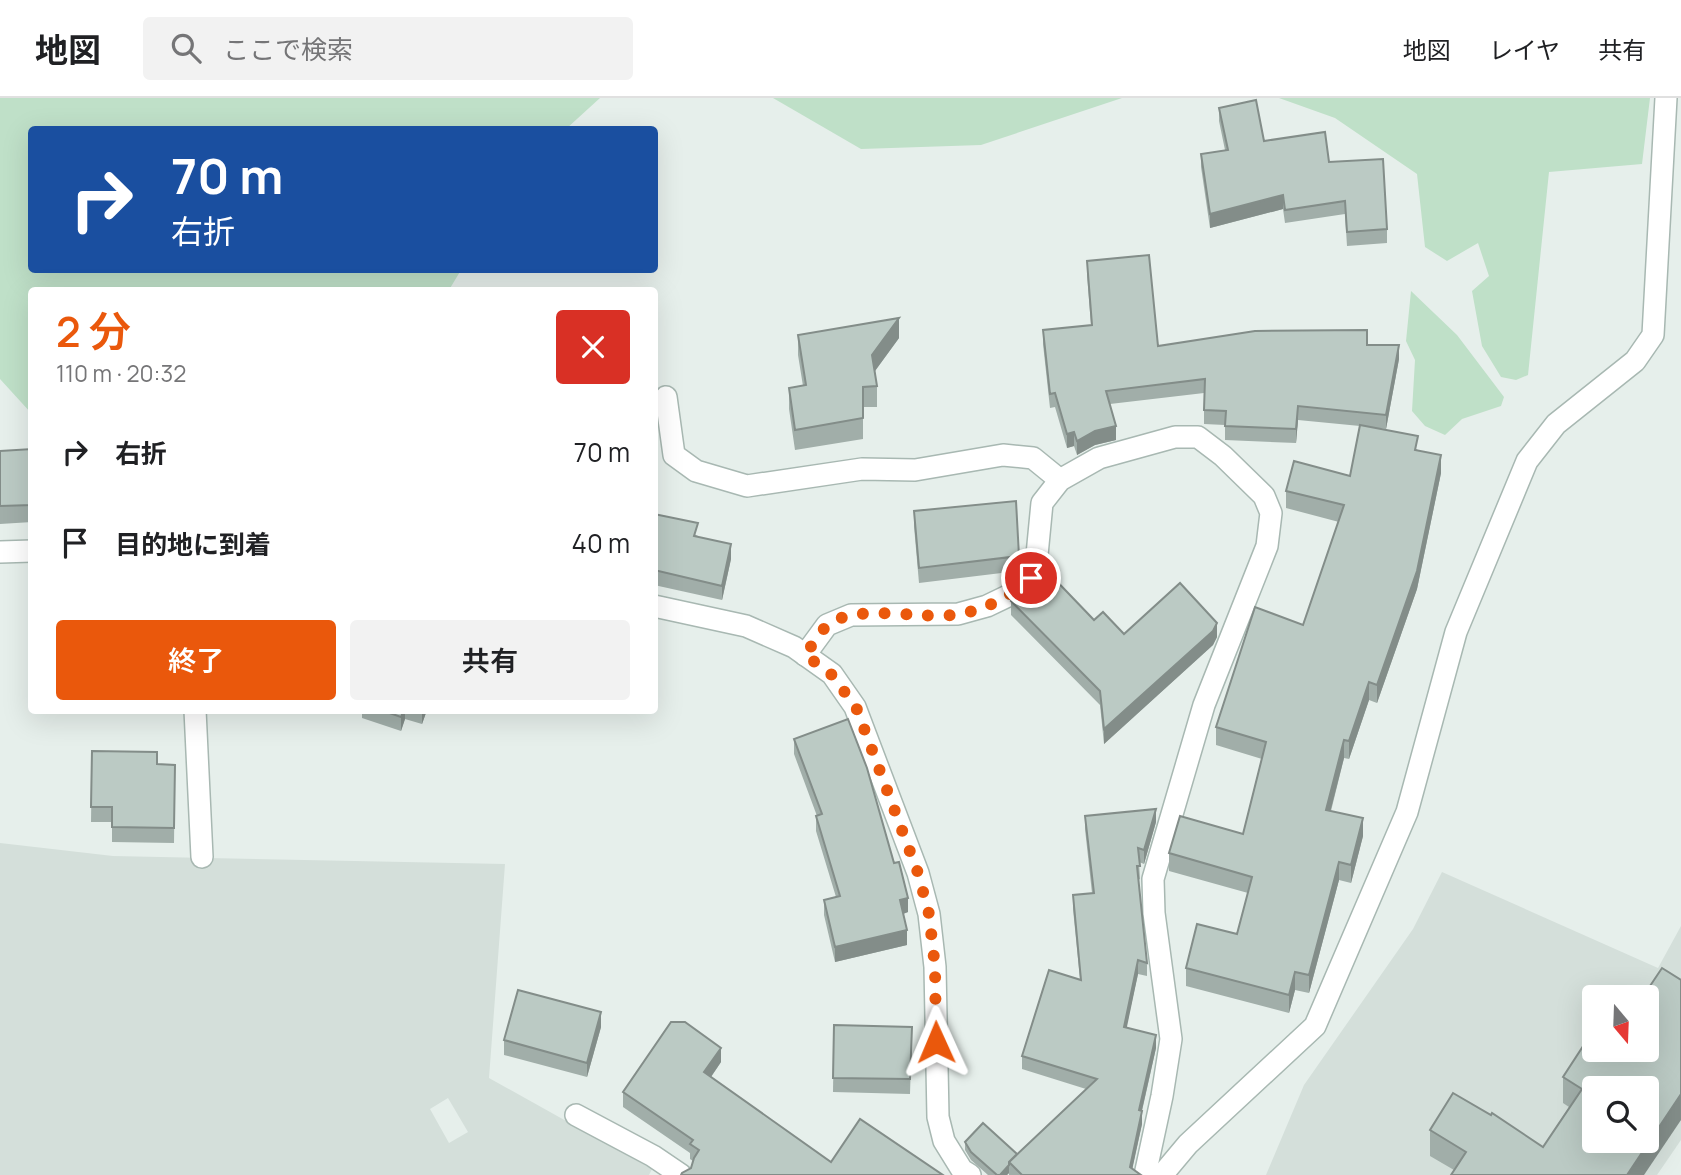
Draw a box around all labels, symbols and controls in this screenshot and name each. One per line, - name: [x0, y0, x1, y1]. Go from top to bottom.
- search box: [143, 17, 633, 80]
- text: 地図: [35, 27, 101, 72]
- icon: search: [167, 29, 205, 67]
- text: ここで検索: [223, 31, 353, 67]
- text: 地図: [1403, 33, 1451, 66]
- text: レイヤ: [1489, 33, 1560, 66]
- text: 共有: [1598, 33, 1646, 66]
- text: 70 m: [171, 142, 283, 209]
- icon: right: [56, 154, 147, 245]
- text: 右折: [171, 209, 235, 253]
- text: 2 分: [56, 302, 131, 360]
- button: close: [556, 310, 630, 384]
- text: 110 m · 20:32: [56, 357, 186, 389]
- icon: right: [56, 433, 94, 471]
- text: 70 m: [574, 434, 630, 470]
- text: 右折: [115, 435, 167, 471]
- icon: arrive: [56, 524, 94, 562]
- text: 40 m: [572, 525, 630, 561]
- text: 目的地に到着: [115, 526, 271, 562]
- pin: [1001, 548, 1061, 608]
- icon: arrive: [1012, 559, 1050, 597]
- button: 終了: [56, 620, 336, 700]
- button: 共有: [350, 620, 630, 700]
- north arrow: [1582, 985, 1659, 1062]
- map controls: [1582, 985, 1659, 1153]
- position arrow: [899, 1005, 973, 1079]
- button: search: [1582, 1076, 1659, 1153]

